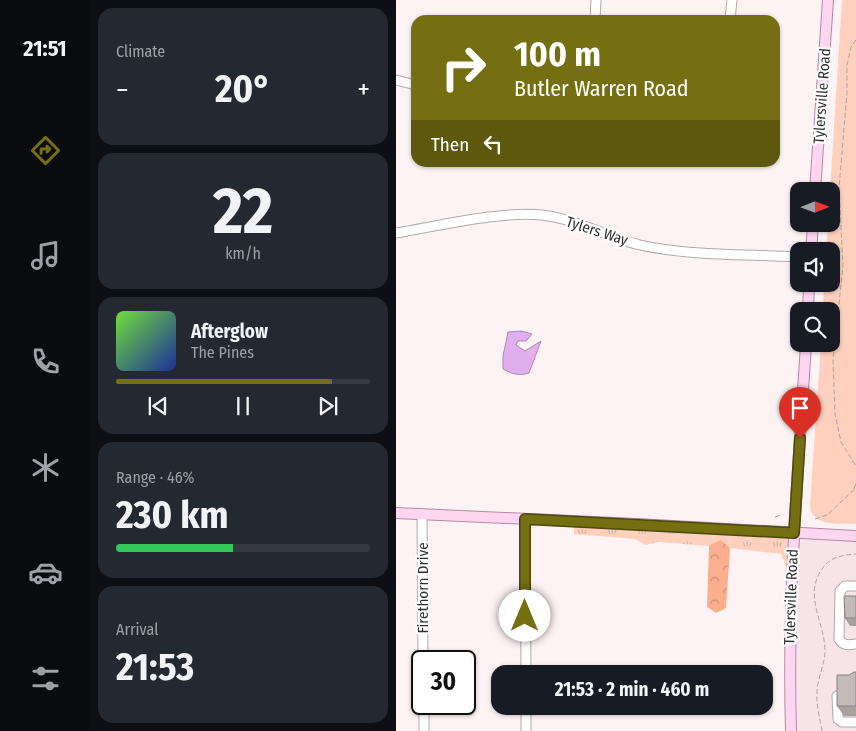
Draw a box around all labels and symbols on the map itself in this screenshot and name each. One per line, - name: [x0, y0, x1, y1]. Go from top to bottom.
- street label: Tylersville Road: [810, 48, 834, 144]
- north arrow: [790, 182, 840, 232]
- street label: Tylers Way: [564, 213, 630, 250]
- pin: [779, 387, 821, 438]
- street label: Firethorn Drive: [414, 542, 432, 634]
- street label: Tylersville Road: [780, 549, 802, 645]
- position arrow: [498, 589, 550, 641]
- speed limit sign: 30: [411, 650, 476, 715]

